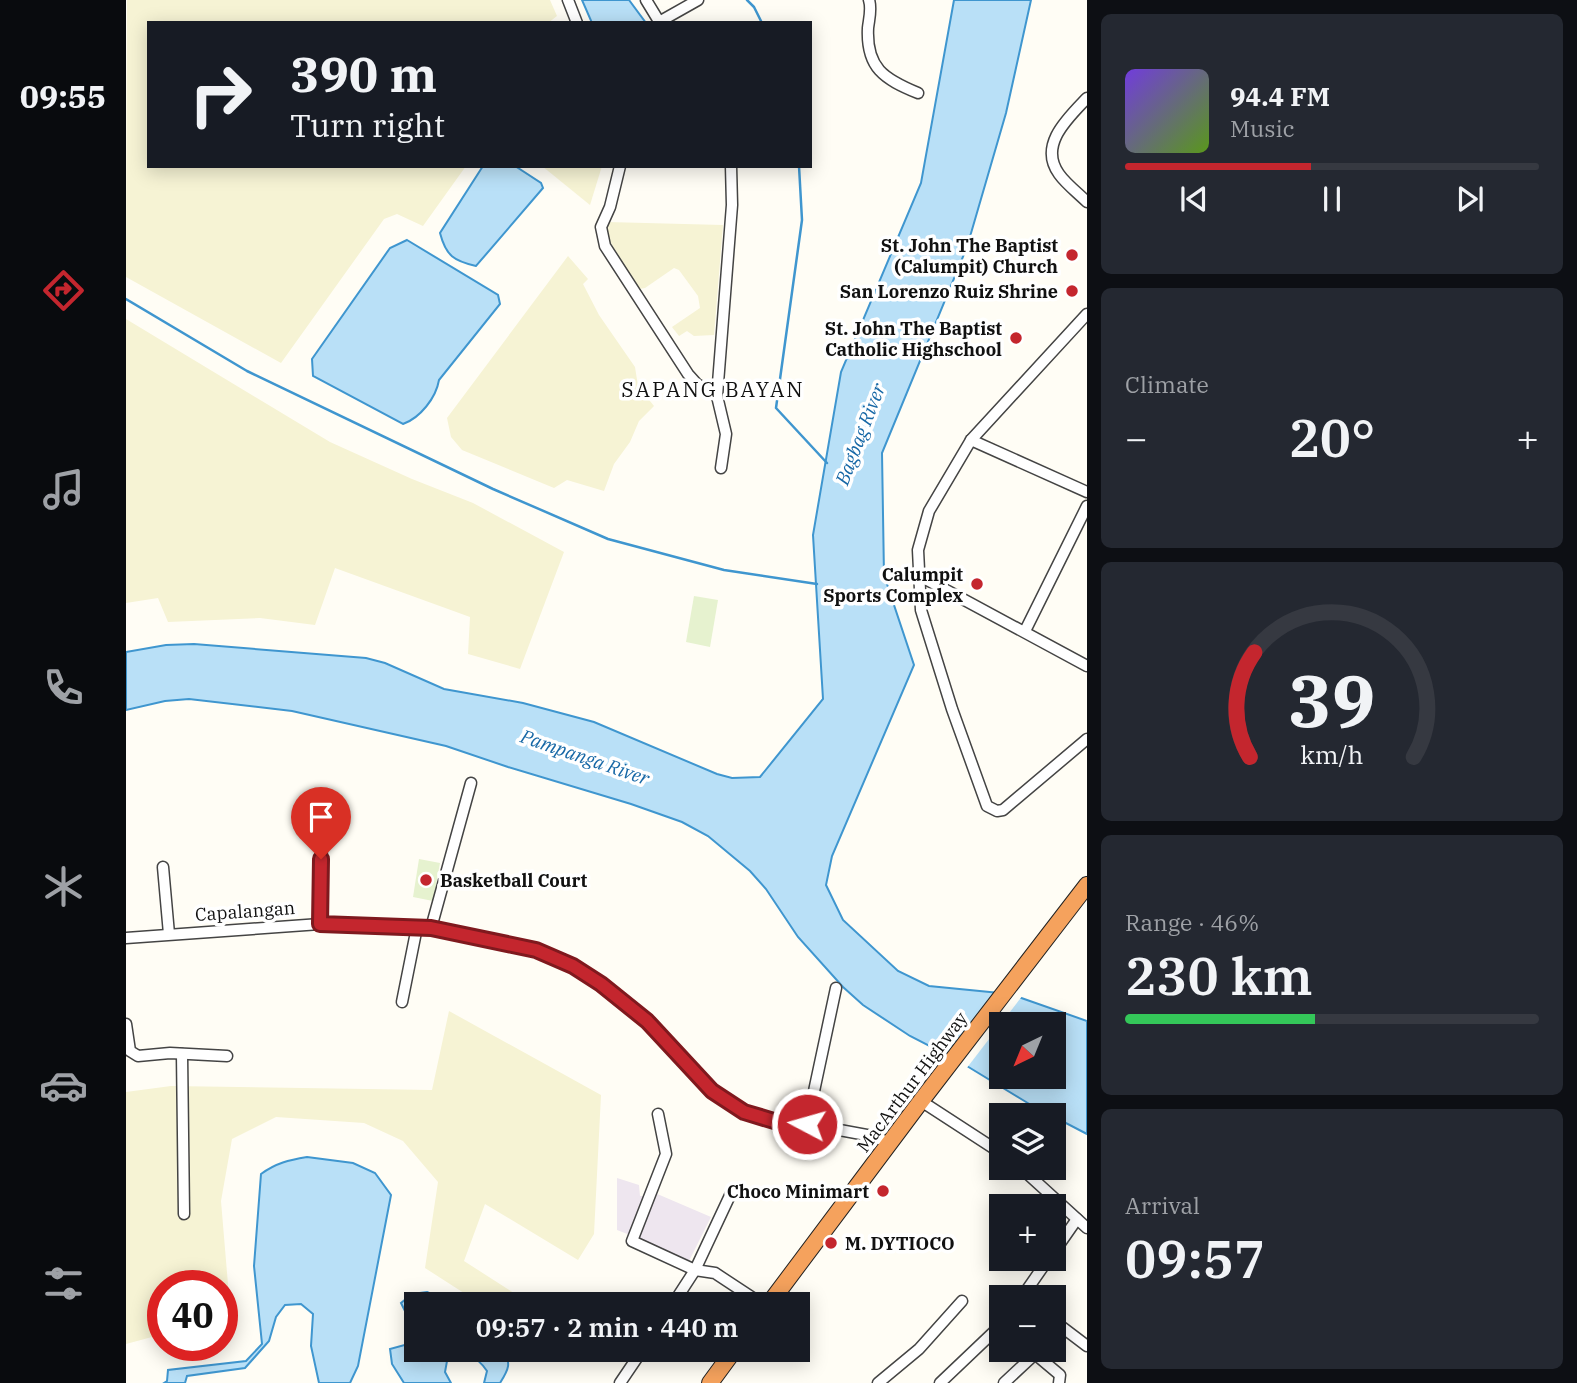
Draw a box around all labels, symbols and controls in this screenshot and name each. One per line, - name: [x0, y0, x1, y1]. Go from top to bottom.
- text: 390 m: [290, 42, 437, 105]
- icon: right: [175, 49, 266, 140]
- text: 09:55: [20, 75, 106, 117]
- text: 94.4 FM: [1230, 79, 1330, 113]
- text: Turn right: [290, 104, 445, 146]
- text: Music: [1230, 113, 1295, 143]
- icon: previous: [1175, 180, 1213, 218]
- icon: pause: [1313, 180, 1351, 218]
- icon: next: [1451, 180, 1489, 218]
- place label: St. John The Baptist (Calumpit) Church: [881, 234, 1058, 278]
- marker: St. John The Baptist (Calumpit) Church: [1064, 247, 1080, 263]
- icon: directions: [39, 266, 88, 315]
- place label: San Lorenzo Ruiz Shrine: [840, 280, 1058, 303]
- marker: San Lorenzo Ruiz Shrine: [1064, 283, 1080, 299]
- place label: St. John The Baptist Catholic Highschool: [825, 317, 1002, 361]
- marker: St. John The Baptist Catholic Highschool: [1008, 330, 1024, 346]
- text: Climate: [1125, 369, 1209, 399]
- district label: SAPANG BAYAN: [621, 375, 805, 403]
- water label: Bagbag River: [829, 379, 891, 489]
- text: 20°: [1289, 404, 1375, 471]
- text: −: [1125, 413, 1148, 462]
- text: +: [1516, 413, 1539, 462]
- icon: music: [39, 465, 88, 514]
- place label: Calumpit Sports Complex: [823, 563, 963, 607]
- marker: Calumpit Sports Complex: [969, 576, 985, 592]
- text: 39: [1288, 653, 1376, 748]
- icon: phone: [39, 663, 88, 712]
- water label: Pampanga River: [517, 723, 653, 790]
- text: km/h: [1300, 738, 1364, 771]
- pin: [291, 787, 351, 859]
- icon: arrive: [302, 798, 340, 836]
- icon: climate: [39, 862, 88, 911]
- place label: Basketball Court: [440, 869, 588, 892]
- marker: Basketball Court: [418, 872, 434, 888]
- street label: Capalangan: [194, 896, 296, 926]
- text: Range · 46%: [1125, 907, 1259, 937]
- text: 230 km: [1125, 942, 1313, 1009]
- street label: MacArthur Highway: [852, 1007, 973, 1157]
- north arrow: [989, 1012, 1066, 1088]
- map controls: [989, 1012, 1066, 1362]
- icon: car: [39, 1061, 88, 1110]
- position arrow: [770, 1087, 844, 1161]
- button: layers: [989, 1103, 1066, 1180]
- place label: Choco Minimart: [727, 1180, 869, 1203]
- marker: Choco Minimart: [875, 1183, 891, 1199]
- text: Arrival: [1125, 1190, 1200, 1220]
- button: +: [989, 1194, 1066, 1271]
- text: 09:57: [1125, 1225, 1265, 1292]
- place label: M. DYTIOCO: [845, 1232, 955, 1255]
- marker: M. DYTIOCO: [823, 1235, 839, 1251]
- icon: filters: [39, 1259, 88, 1308]
- speed limit sign: 40: [147, 1270, 238, 1361]
- button: −: [989, 1285, 1066, 1362]
- text: 09:57 · 2 min · 440 m: [476, 1310, 738, 1344]

